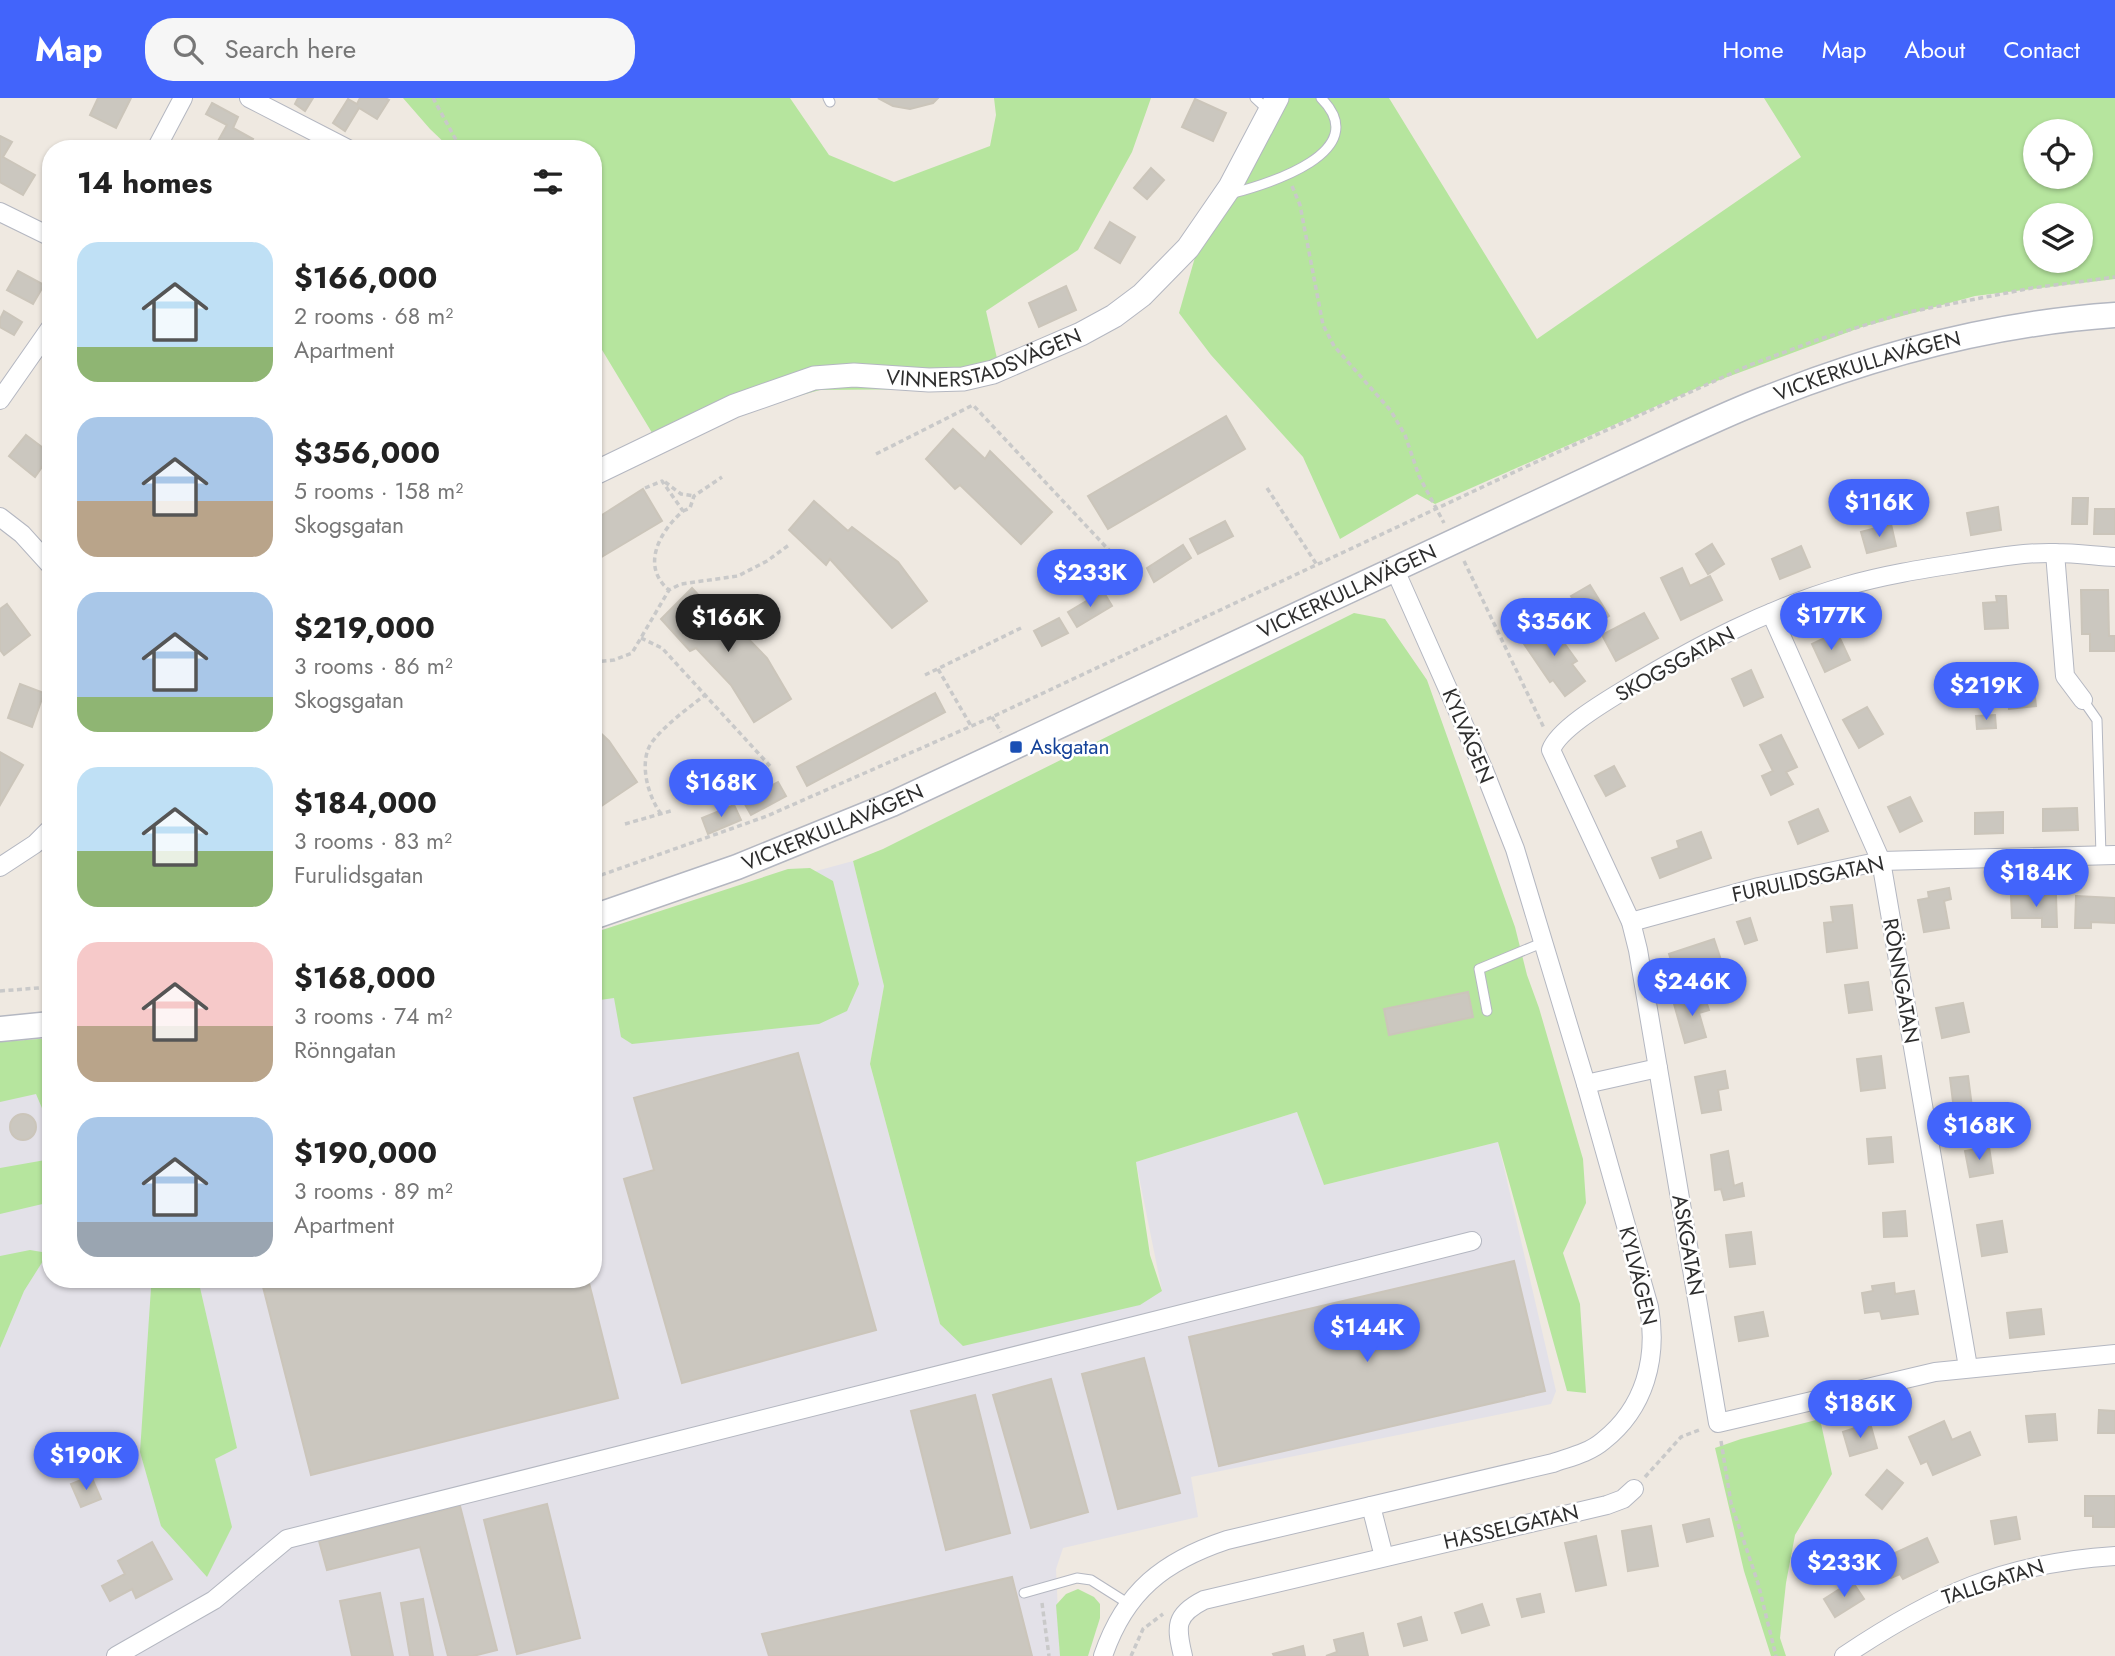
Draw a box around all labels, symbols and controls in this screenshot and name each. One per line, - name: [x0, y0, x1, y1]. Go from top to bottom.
- search box: [145, 18, 635, 81]
- text: Map: [35, 26, 103, 73]
- icon: search: [169, 30, 207, 68]
- text: Search here: [225, 30, 356, 68]
- text: Home: [1722, 32, 1784, 67]
- text: Map: [1822, 32, 1866, 67]
- text: About: [1904, 32, 1965, 67]
- text: Contact: [2003, 32, 2080, 67]
- map controls: [2023, 119, 2093, 273]
- button: locate: [2023, 119, 2093, 189]
- text: 14 homes: [77, 161, 212, 204]
- icon: filters: [529, 163, 567, 201]
- button: layers: [2023, 203, 2093, 273]
- text: $166,000: [294, 256, 437, 299]
- icon: home: [133, 270, 217, 354]
- text: 2 rooms · 68 m²: [294, 299, 453, 333]
- street label: VINNERSTADSVÄGEN: [885, 321, 1086, 395]
- street label: VICKERKULLAVÄGEN: [1770, 323, 1964, 409]
- text: Apartment: [294, 333, 394, 367]
- text: $356,000: [294, 431, 440, 474]
- icon: home: [133, 445, 217, 529]
- text: 5 rooms · 158 m²: [294, 474, 463, 508]
- pin: $116K: [1830, 480, 1928, 539]
- text: $116K: [1844, 485, 1914, 519]
- text: Skogsgatan: [294, 508, 404, 542]
- street label: VICKERKULLAVÄGEN: [1253, 537, 1441, 646]
- pin: $233K: [1041, 550, 1139, 609]
- text: $233K: [1053, 555, 1127, 589]
- pin: $177K: [1782, 592, 1880, 652]
- pin: $166K: [679, 594, 777, 654]
- pin: $356K: [1505, 598, 1603, 658]
- text: $177K: [1796, 598, 1866, 632]
- text: $166K: [692, 600, 764, 634]
- text: $356K: [1517, 604, 1591, 638]
- text: $219,000: [294, 606, 435, 649]
- street label: SKOGSGATAN: [1610, 619, 1740, 709]
- icon: home: [133, 620, 217, 704]
- text: 3 rooms · 86 m²: [294, 649, 453, 683]
- pin: $219K: [1937, 662, 2035, 722]
- text: $219K: [1950, 668, 2022, 702]
- text: Skogsgatan: [294, 683, 404, 717]
- street label: KYLVÄGEN: [1435, 684, 1501, 788]
- place label: Askgatan: [1030, 732, 1110, 762]
- marker: Askgatan: [1008, 739, 1024, 755]
- pin: $168K: [672, 760, 770, 819]
- text: $168K: [685, 765, 757, 799]
- street label: VICKERKULLAVÄGEN: [737, 776, 929, 878]
- text: $184,000: [294, 781, 437, 824]
- icon: home: [133, 795, 217, 879]
- text: 3 rooms · 83 m²: [294, 824, 452, 858]
- street label: FURULIDSGATAN: [1729, 848, 1887, 910]
- pin: $184K: [1987, 850, 2085, 909]
- text: $184K: [2000, 855, 2072, 889]
- text: Furulidsgatan: [294, 858, 424, 892]
- street label: RÖNNGATAN: [1875, 916, 1927, 1046]
- text: $168,000: [294, 956, 436, 999]
- pin: $246K: [1643, 958, 1741, 1018]
- text: $246K: [1654, 964, 1730, 998]
- icon: home: [133, 970, 217, 1054]
- text: 3 rooms · 74 m²: [294, 999, 452, 1033]
- text: Rönngatan: [294, 1033, 396, 1067]
- pin: $168K: [1930, 1102, 2028, 1162]
- text: $168K: [1943, 1108, 2015, 1142]
- text: $190,000: [294, 1131, 437, 1174]
- icon: home: [133, 1145, 217, 1229]
- text: 3 rooms · 89 m²: [294, 1174, 453, 1208]
- street label: ASKGATAN: [1664, 1192, 1712, 1298]
- text: Apartment: [294, 1208, 394, 1242]
- street label: KYLVÄGEN: [1611, 1224, 1665, 1328]
- pin: $144K: [1318, 1304, 1416, 1364]
- text: $144K: [1330, 1310, 1404, 1344]
- pin: $186K: [1811, 1380, 1909, 1440]
- text: $186K: [1824, 1386, 1896, 1420]
- pin: $190K: [37, 1432, 135, 1492]
- text: $190K: [50, 1438, 122, 1472]
- street label: HASSELGATAN: [1440, 1497, 1582, 1557]
- pin: $233K: [1795, 1540, 1893, 1599]
- text: $233K: [1807, 1545, 1881, 1579]
- street label: TALLGATAN: [1938, 1551, 2048, 1613]

